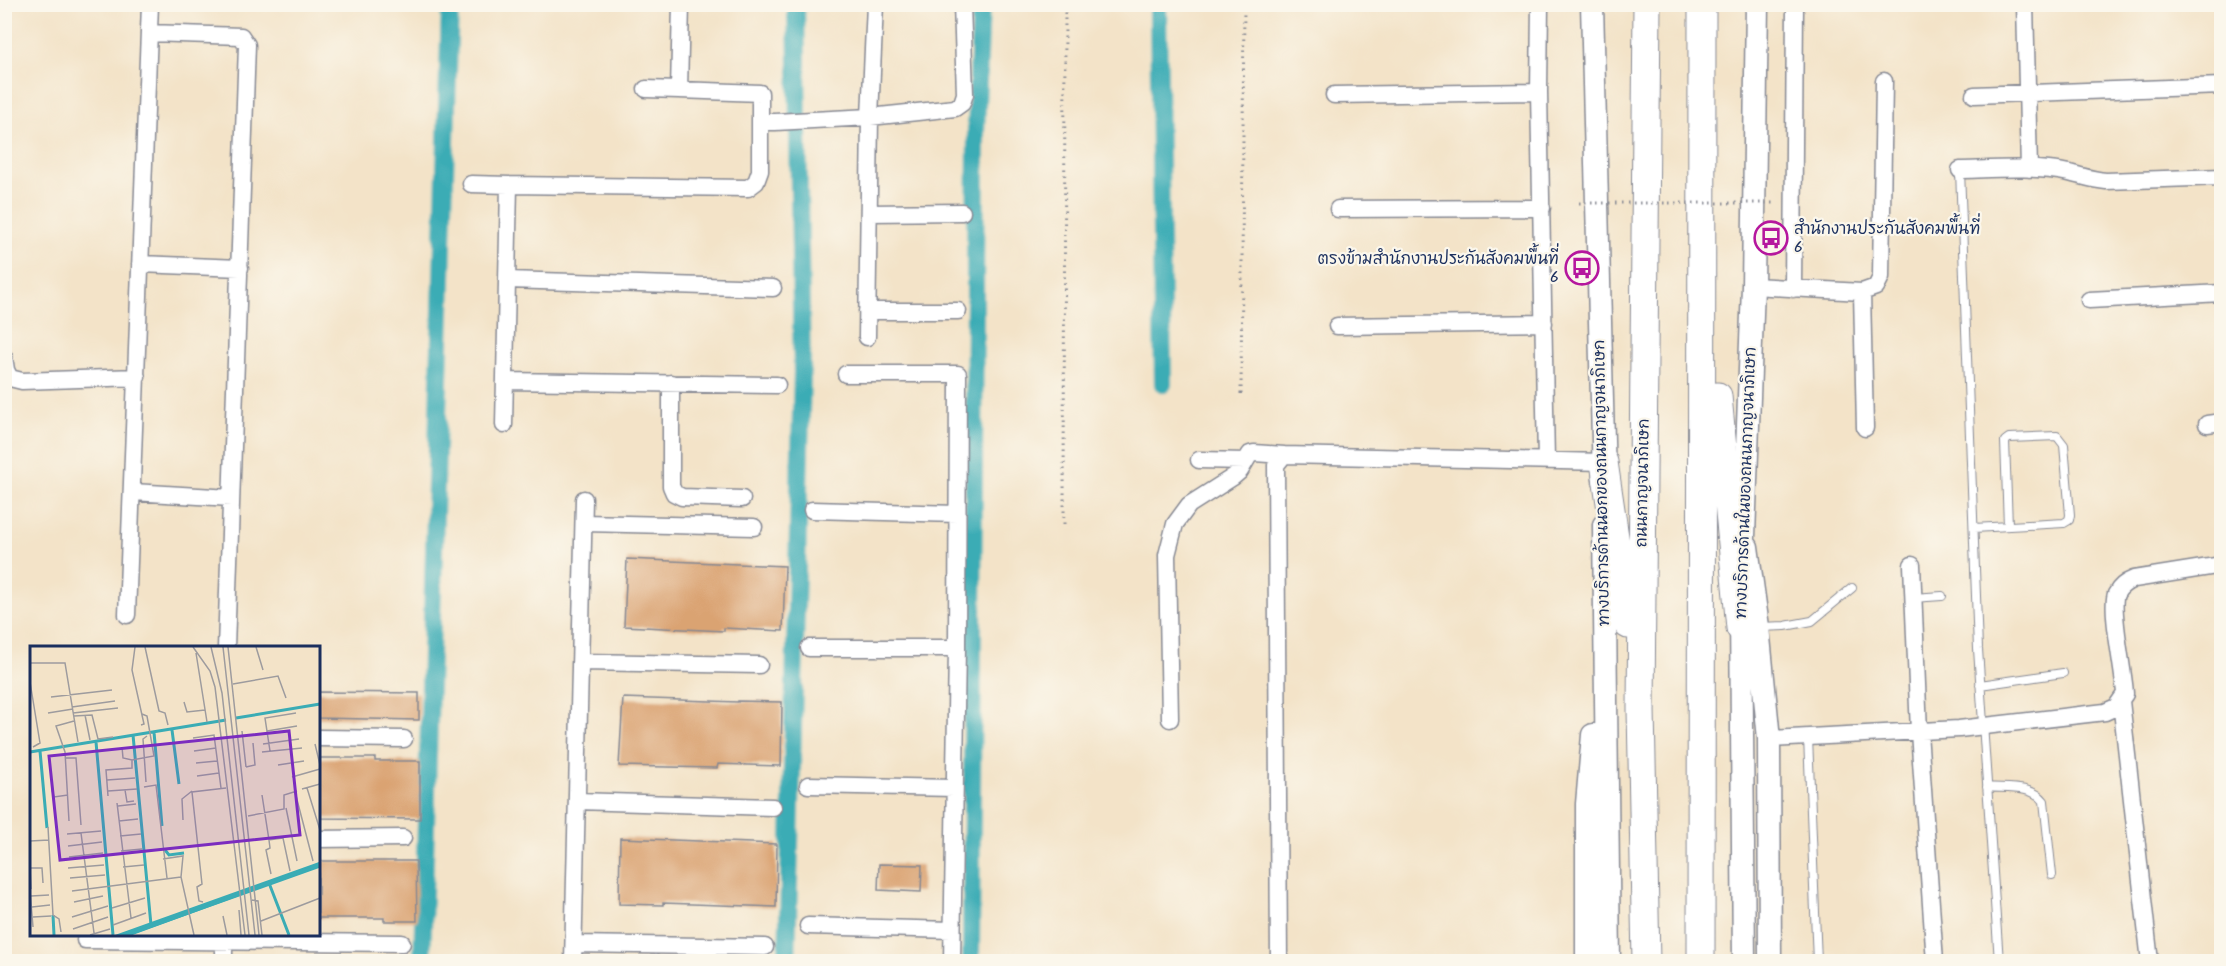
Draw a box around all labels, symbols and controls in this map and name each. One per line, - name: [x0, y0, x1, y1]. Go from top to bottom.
- place label: สำนักงานประกันสังคมพื้นที่ 6: [1794, 213, 1981, 260]
- bus stop icon: สำนักงานประกันสังคมพื้นที่ 6: [1753, 220, 1789, 256]
- place label: ตรงข้ามสำนักงานประกันสังคมพื้นที่ 6: [1318, 243, 1559, 290]
- bus stop icon: ตรงข้ามสำนักงานประกันสังคมพื้นที่ 6: [1564, 250, 1600, 286]
- street label: ทางบริการด้านนอกของถนนกาญจนาภิเษก: [1587, 339, 1617, 627]
- street label: ทางบริการด้านในของถนนกาญจนาภิเษก: [1729, 346, 1763, 620]
- street label: ถนนกาญจนาภิเษก: [1629, 418, 1657, 548]
- inset map: [30, 646, 320, 936]

